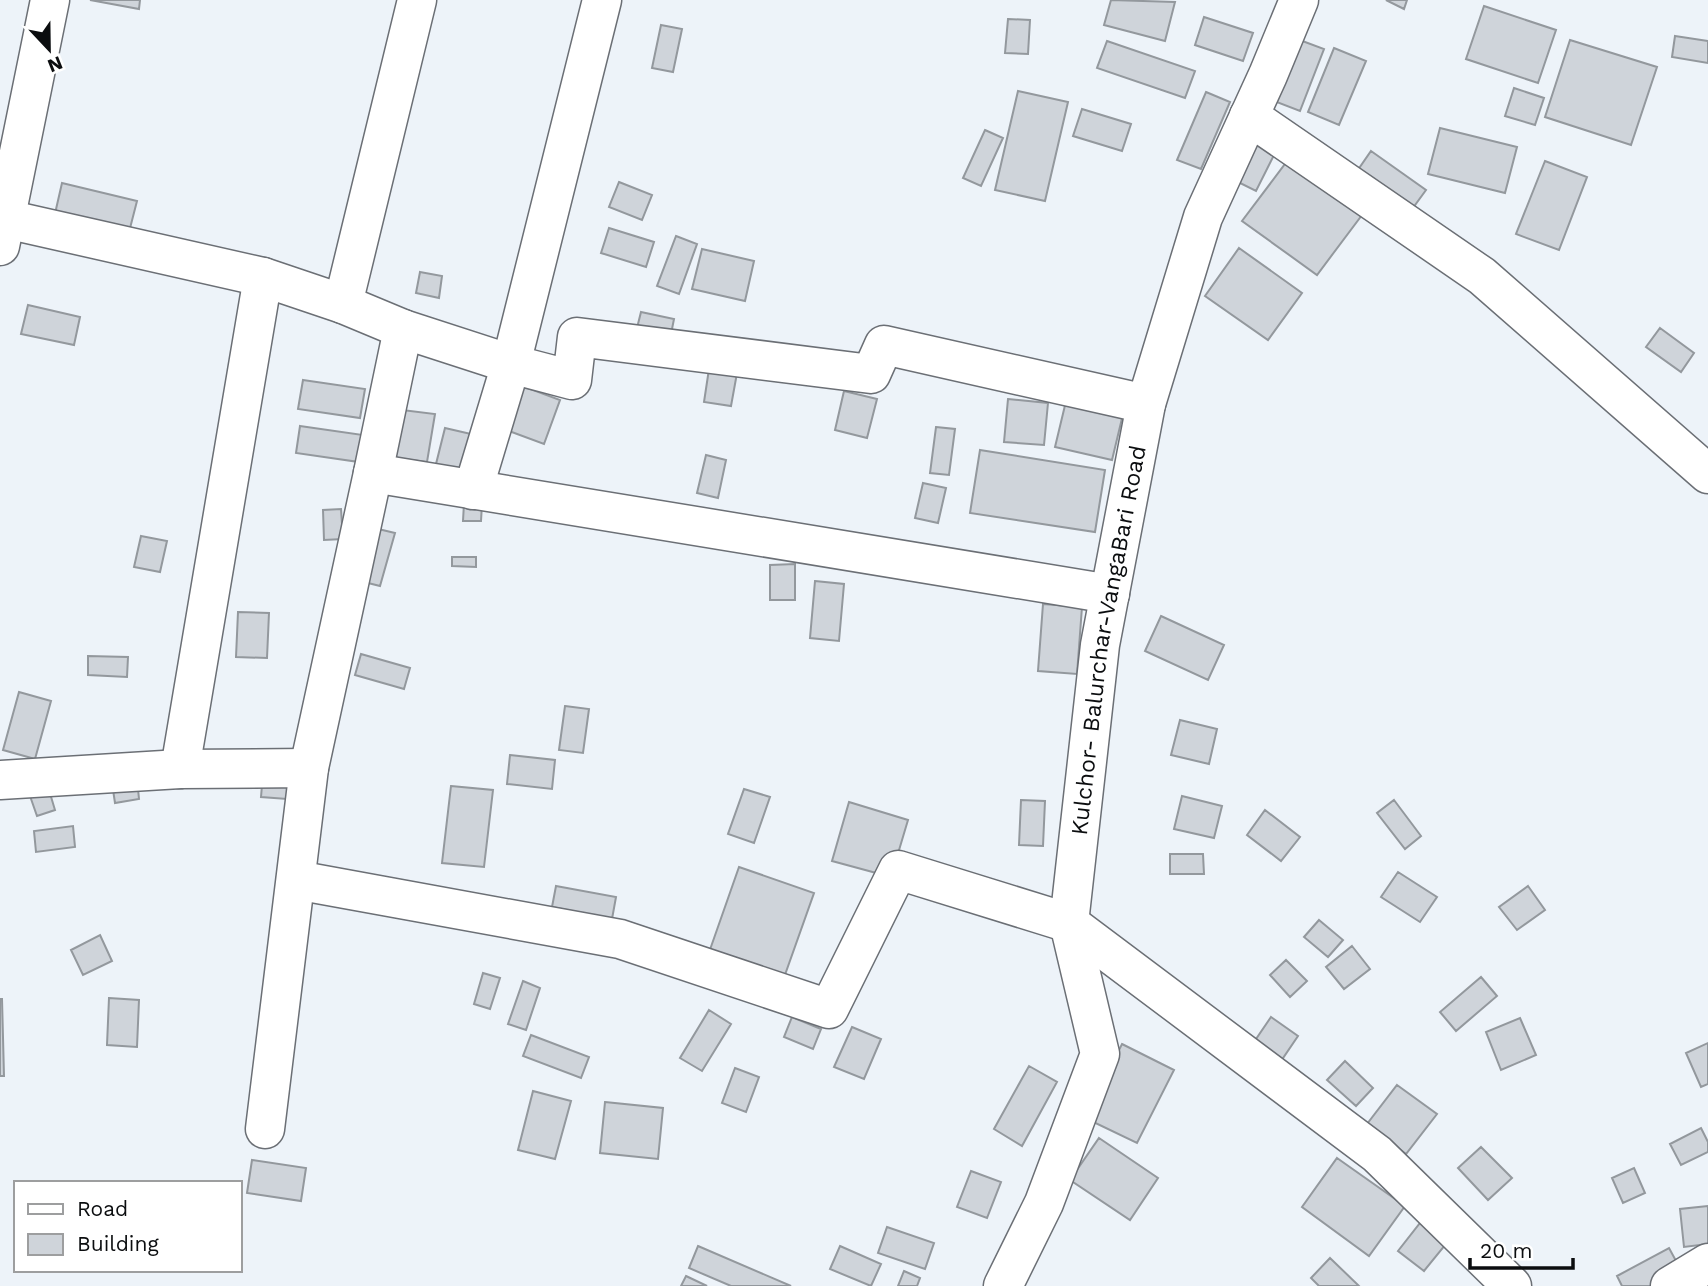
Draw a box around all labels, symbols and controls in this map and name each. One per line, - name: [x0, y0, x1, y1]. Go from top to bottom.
- north arrow: [14, 14, 84, 84]
- text: N: [44, 51, 66, 78]
- street label: Kulchor- Balurchar-VangaBari Road: [1066, 443, 1152, 837]
- legend: [14, 1181, 242, 1272]
- text: Road: [77, 1196, 128, 1221]
- scale bar: [1470, 1226, 1573, 1270]
- text: Building: [77, 1231, 159, 1256]
- text: 20 m: [1480, 1238, 1532, 1263]

